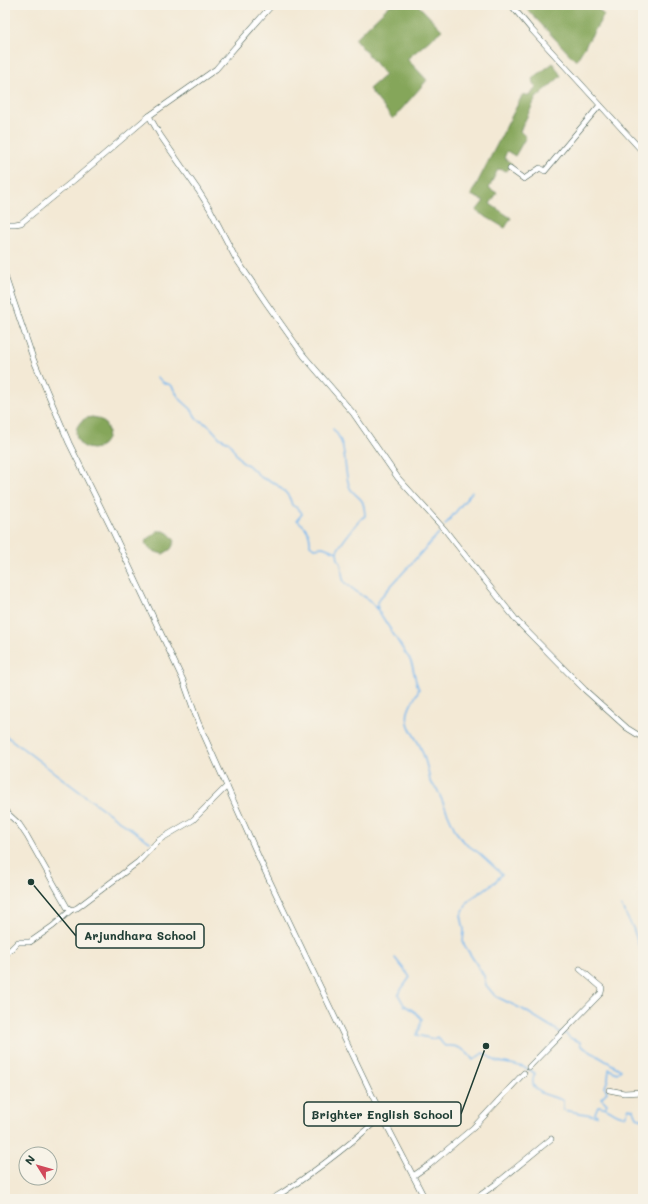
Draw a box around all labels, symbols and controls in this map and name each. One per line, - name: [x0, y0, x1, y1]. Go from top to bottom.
- callout: Arjundhara School: [76, 924, 204, 948]
- text: Arjundhara School: [84, 927, 196, 943]
- callout: Brighter English School: [304, 1102, 461, 1126]
- text: Brighter English School: [311, 1106, 453, 1122]
- north arrow: [18, 1146, 58, 1186]
- text: N: [21, 1152, 38, 1168]

